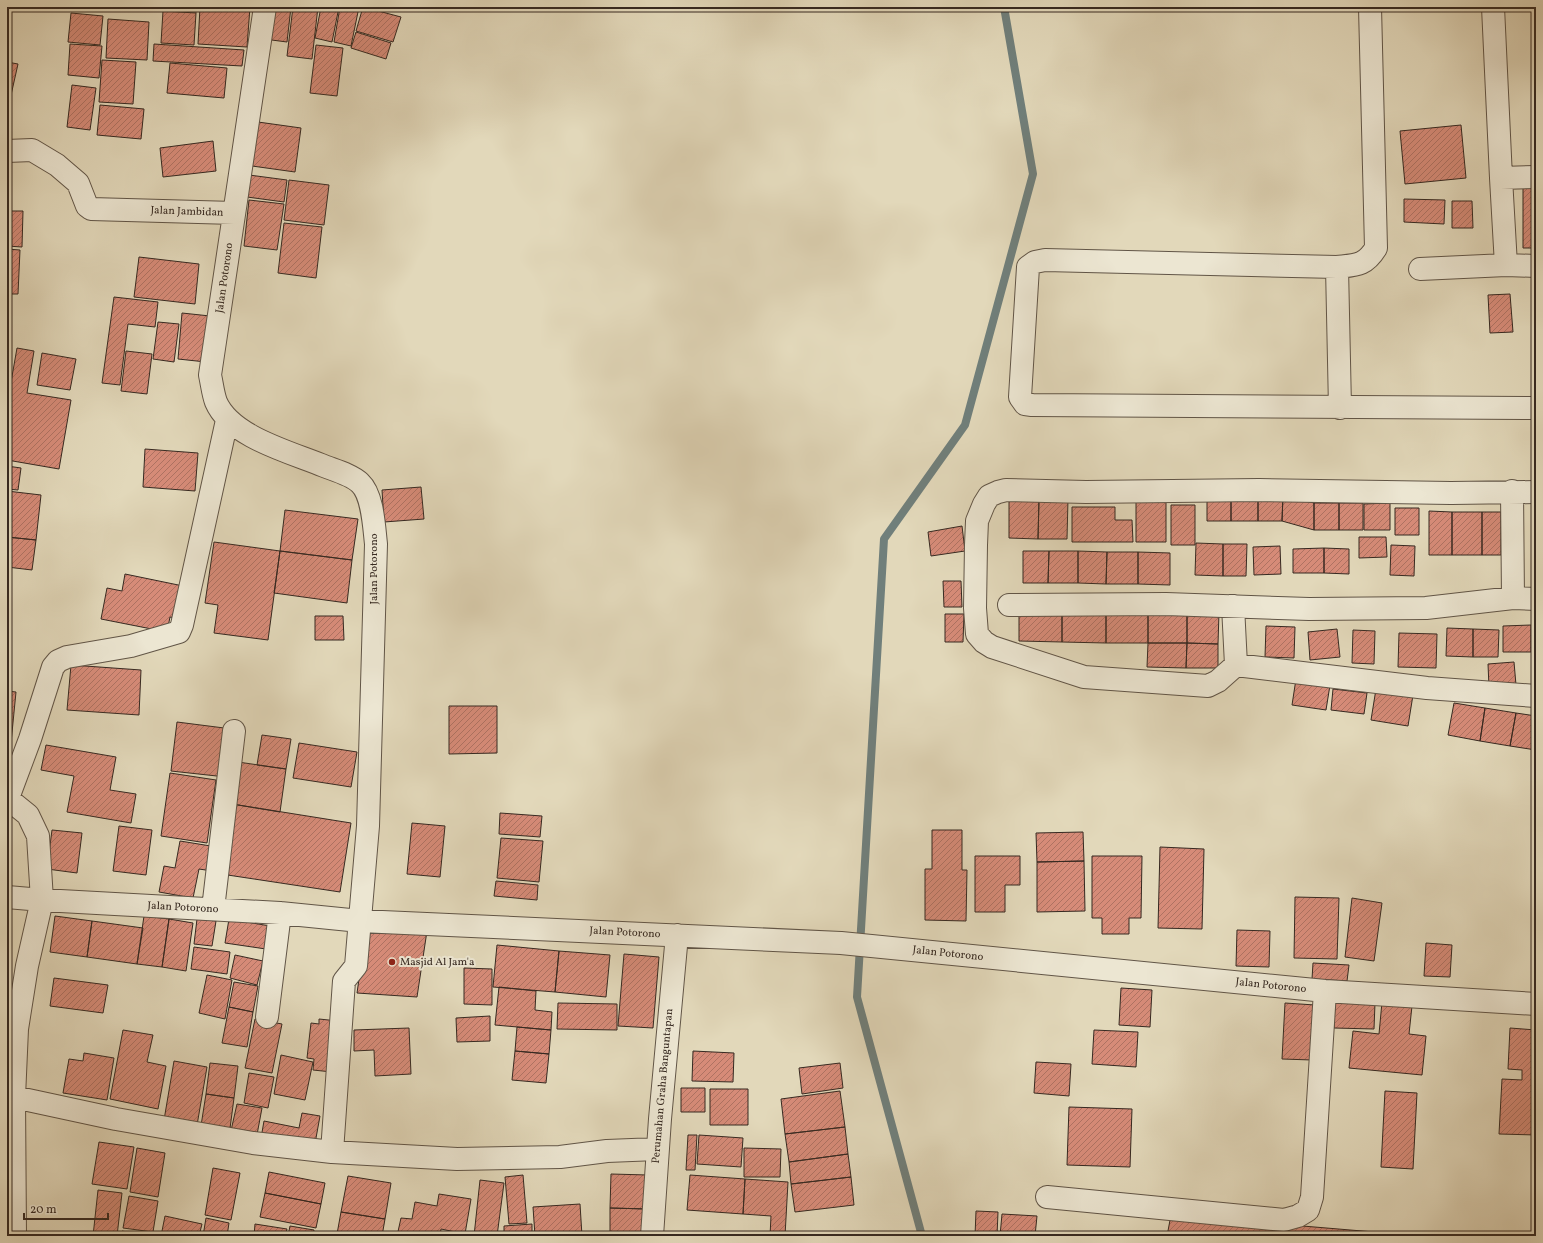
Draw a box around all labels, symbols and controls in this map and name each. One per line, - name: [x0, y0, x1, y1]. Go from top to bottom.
- street label: Jalan Jambidan: [150, 203, 224, 221]
- street label: Jalan Potorono: [213, 242, 237, 314]
- street label: Jalan Potorono: [367, 533, 382, 605]
- street label: Jalan Potorono: [147, 899, 219, 917]
- street label: Jalan Potorono: [589, 924, 661, 942]
- street label: Jalan Potorono: [912, 943, 984, 965]
- place label: Masjid Al Jam'a: [400, 955, 475, 970]
- marker: Masjid Al Jam'a: [387, 957, 397, 967]
- street label: Jalan Potorono: [1235, 975, 1307, 997]
- street label: Perumahan Graha Banguntapan: [649, 1007, 677, 1164]
- scale bar: [24, 1195, 108, 1221]
- text: 20 m: [30, 1202, 57, 1218]

